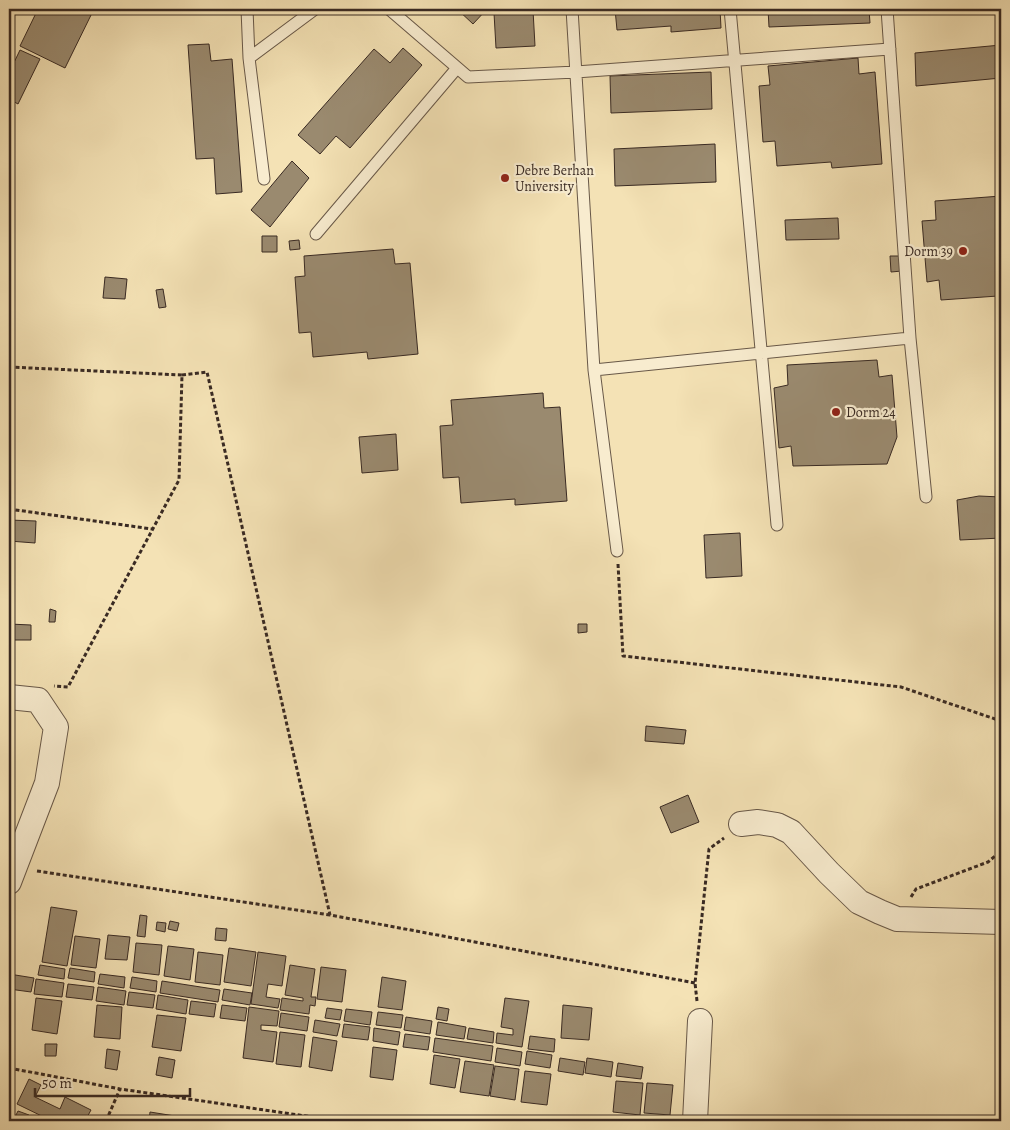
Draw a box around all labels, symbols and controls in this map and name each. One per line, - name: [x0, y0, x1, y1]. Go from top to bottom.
- place label: Debre Berhan University: [515, 161, 594, 196]
- marker: Debre Berhan University: [499, 172, 511, 184]
- place label: Dorm 39: [904, 242, 953, 261]
- marker: Dorm 39: [957, 245, 969, 257]
- place label: Dorm 24: [846, 403, 896, 422]
- marker: Dorm 24: [830, 406, 842, 418]
- scale bar: [35, 1065, 190, 1097]
- text: 50 m: [42, 1073, 72, 1093]

